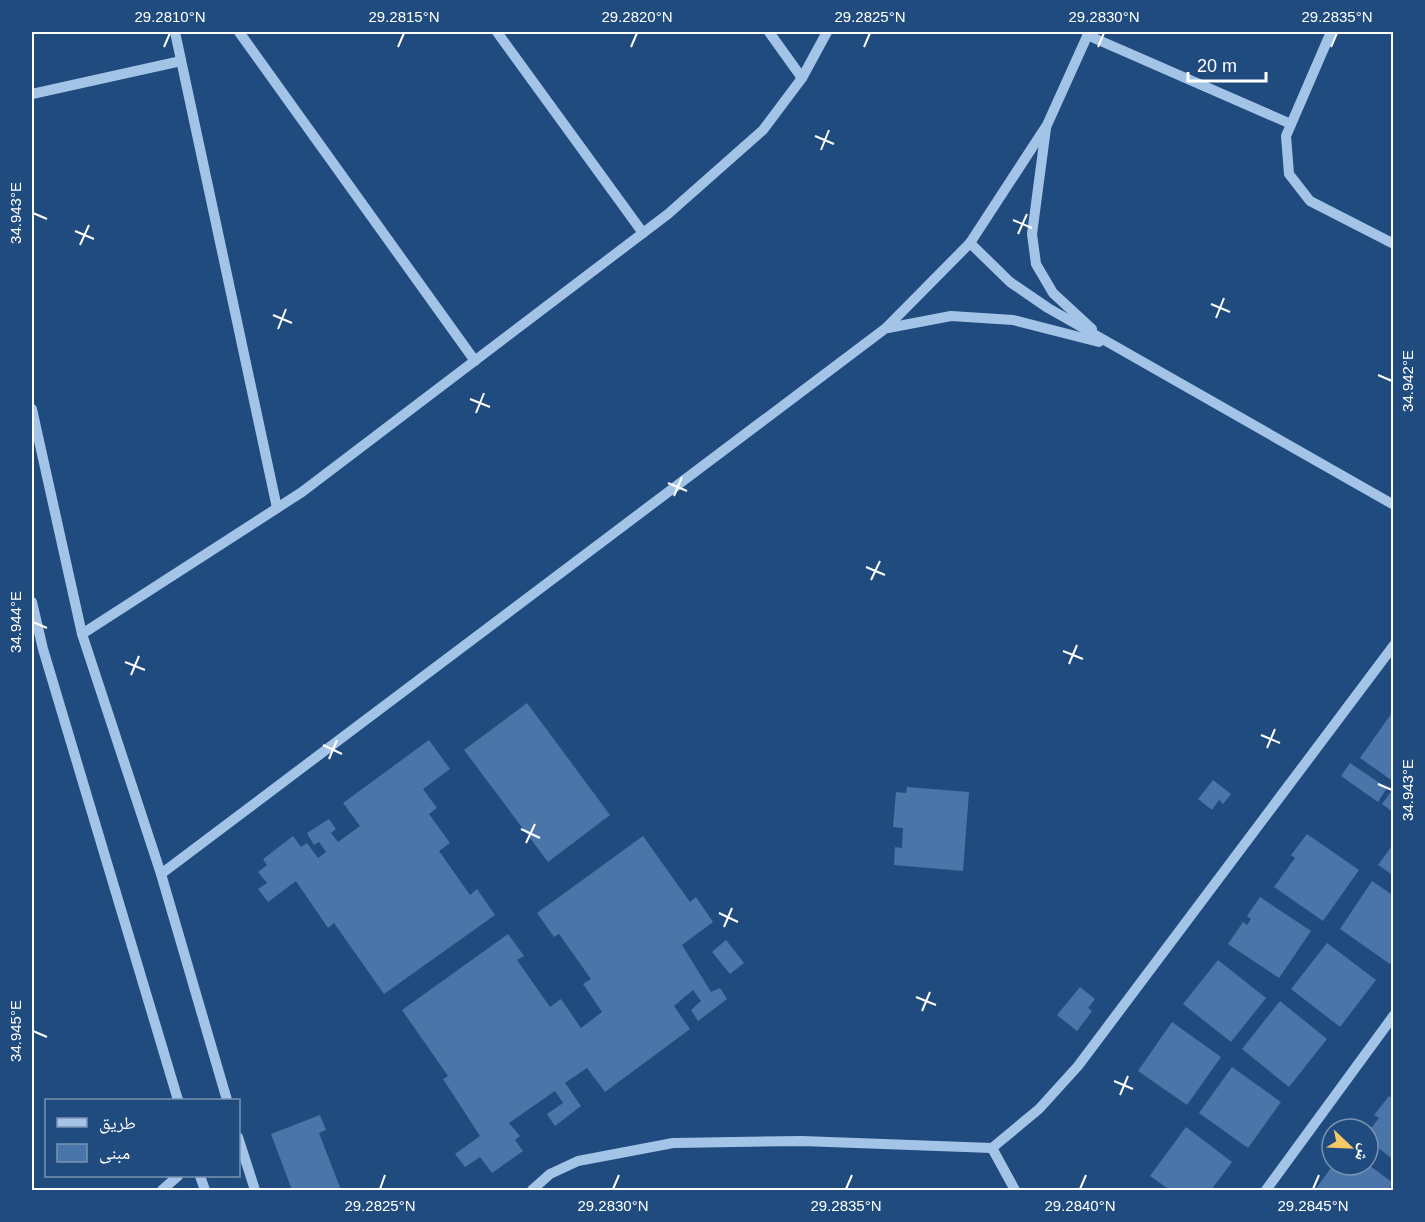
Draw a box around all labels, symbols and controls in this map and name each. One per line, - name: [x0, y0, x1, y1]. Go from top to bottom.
- text: 29.2810°N: [134, 8, 206, 25]
- text: 29.2815°N: [368, 8, 440, 25]
- text: 29.2820°N: [601, 8, 673, 25]
- text: 29.2825°N: [834, 8, 906, 25]
- text: 29.2830°N: [1068, 8, 1140, 25]
- text: 29.2835°N: [1301, 8, 1373, 25]
- scale bar: [1188, 45, 1266, 83]
- text: 20 m: [1197, 56, 1237, 76]
- text: 34.943°E: [7, 182, 24, 244]
- text: 34.942°E: [1399, 350, 1416, 412]
- text: 34.944°E: [7, 591, 24, 653]
- text: 34.943°E: [1399, 759, 1416, 821]
- text: 34.945°E: [7, 1000, 24, 1062]
- legend: [45, 1099, 240, 1177]
- text: طريق: [99, 1113, 136, 1134]
- north arrow: [1320, 1117, 1380, 1177]
- text: ش: [1351, 1141, 1374, 1164]
- text: مبنى: [99, 1143, 130, 1164]
- text: 29.2825°N: [344, 1197, 416, 1214]
- text: 29.2830°N: [577, 1197, 649, 1214]
- text: 29.2835°N: [810, 1197, 882, 1214]
- text: 29.2840°N: [1044, 1197, 1116, 1214]
- text: 29.2845°N: [1277, 1197, 1349, 1214]

